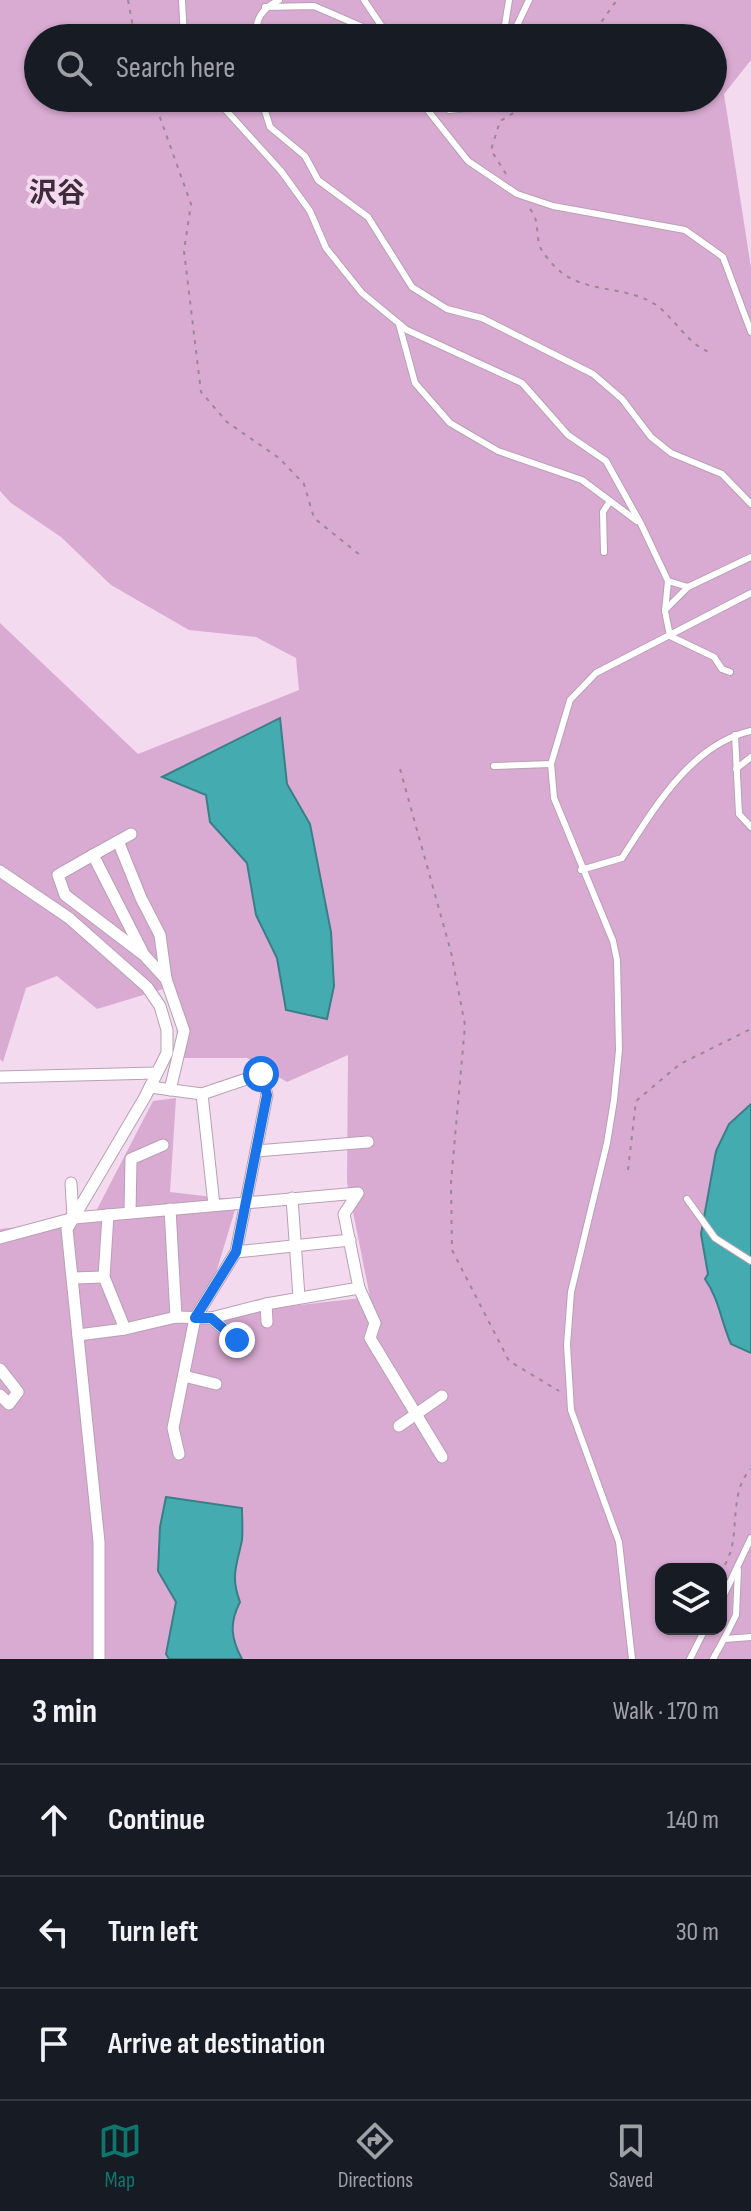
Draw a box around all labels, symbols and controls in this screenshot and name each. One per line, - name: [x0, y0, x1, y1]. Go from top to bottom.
- search box: [24, 24, 727, 112]
- icon: search: [52, 46, 96, 90]
- text: Search here: [116, 50, 235, 86]
- district label: 沢谷: [29, 177, 85, 210]
- route start: [243, 1056, 279, 1092]
- route end: [219, 1322, 255, 1358]
- map controls: [655, 1563, 727, 1635]
- button: layers: [655, 1563, 727, 1635]
- text: 3 min: [32, 1691, 97, 1732]
- text: Walk · 170 m: [613, 1696, 719, 1727]
- icon: ahead: [32, 1798, 76, 1842]
- text: Continue: [108, 1802, 205, 1838]
- text: 140 m: [667, 1805, 719, 1836]
- icon: left: [32, 1910, 76, 1954]
- text: Turn left: [108, 1914, 198, 1950]
- text: 30 m: [676, 1917, 719, 1948]
- icon: arrive: [32, 2022, 76, 2066]
- text: Arrive at destination: [108, 2026, 325, 2062]
- tab: Map: [98, 2119, 142, 2194]
- tab: Directions: [338, 2119, 413, 2194]
- tab: Saved: [609, 2119, 653, 2194]

